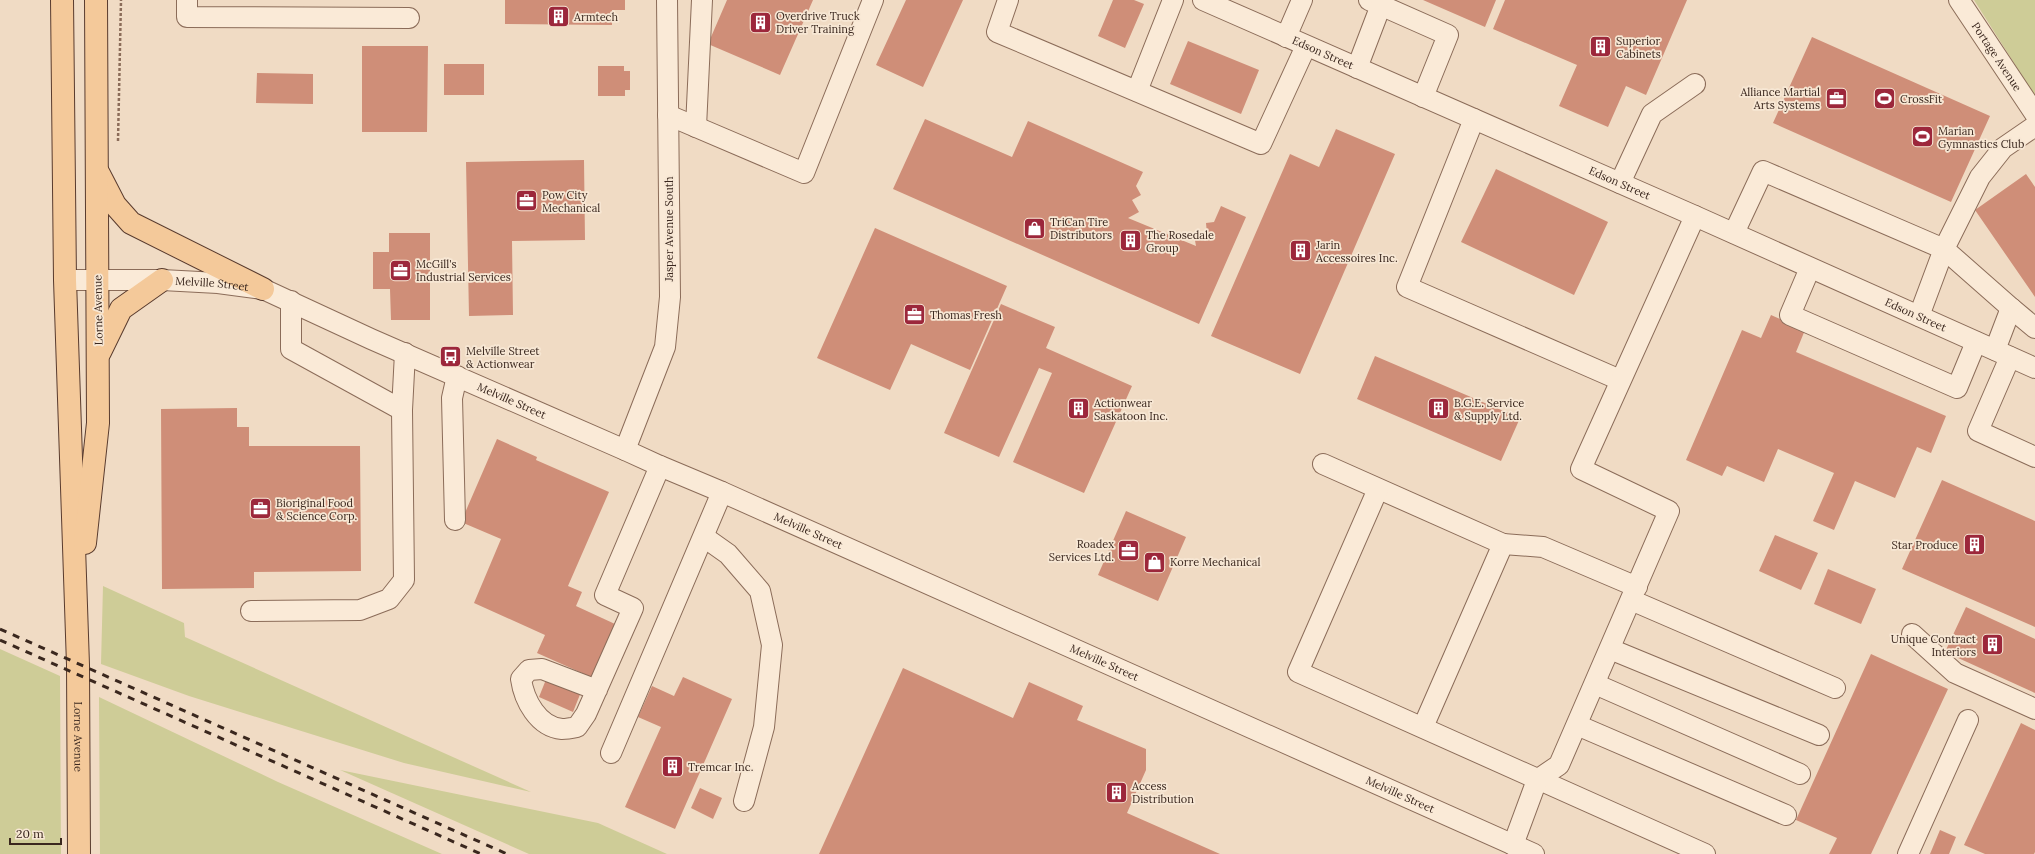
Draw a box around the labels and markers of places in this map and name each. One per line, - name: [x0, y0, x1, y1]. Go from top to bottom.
- building icon: Armtech: [545, 4, 571, 30]
- building icon: Overdrive Truck Driver Training: [747, 9, 773, 35]
- place label: Overdrive Truck Driver Training: [776, 9, 860, 36]
- place label: Armtech: [573, 10, 618, 24]
- building icon: Superior Cabinets: [1588, 34, 1614, 60]
- place label: Superior Cabinets: [1616, 34, 1661, 61]
- place label: Alliance Martial Arts Systems: [1739, 85, 1820, 112]
- office icon: Alliance Martial Arts Systems: [1823, 85, 1849, 111]
- sports icon: CrossFit: [1872, 86, 1898, 112]
- place label: CrossFit: [1900, 92, 1943, 106]
- sports icon: Marian Gymnastics Club: [1910, 124, 1936, 150]
- place label: Marian Gymnastics Club: [1938, 124, 2024, 151]
- office icon: Pow City Mechanical: [513, 188, 539, 214]
- place label: Pow City Mechanical: [542, 188, 600, 215]
- shop icon: TriCan Tire Distributors: [1021, 215, 1047, 241]
- place label: TriCan Tire Distributors: [1050, 215, 1112, 242]
- building icon: The Rosedale Group: [1118, 228, 1144, 254]
- place label: The Rosedale Group: [1146, 228, 1214, 255]
- building icon: Jarin Accessoires Inc.: [1288, 238, 1314, 264]
- place label: Jarin Accessoires Inc.: [1315, 238, 1398, 265]
- office icon: McGill's Industrial Services: [388, 257, 414, 283]
- place label: McGill's Industrial Services: [416, 257, 511, 284]
- office icon: Thomas Fresh: [902, 302, 928, 328]
- place label: Thomas Fresh: [930, 308, 1002, 322]
- bus stop icon: Melville Street & Actionwear: [438, 344, 464, 370]
- place label: Melville Street & Actionwear: [466, 344, 540, 371]
- building icon: Actionwear Saskatoon Inc.: [1066, 396, 1092, 422]
- place label: Actionwear Saskatoon Inc.: [1093, 396, 1168, 423]
- building icon: B.G.E. Service & Supply Ltd.: [1425, 396, 1451, 422]
- place label: B.G.E. Service & Supply Ltd.: [1454, 396, 1524, 423]
- office icon: Bioriginal Food & Science Corp.: [248, 496, 274, 522]
- place label: Bioriginal Food & Science Corp.: [276, 496, 357, 523]
- building icon: Star Produce: [1961, 532, 1987, 558]
- place label: Roadex Services Ltd.: [1049, 537, 1114, 564]
- office icon: Roadex Services Ltd.: [1116, 537, 1142, 563]
- place label: Star Produce: [1892, 538, 1958, 552]
- shop icon: Korre Mechanical: [1142, 549, 1168, 575]
- place label: Korre Mechanical: [1170, 555, 1260, 569]
- place label: Unique Contract Interiors: [1891, 632, 1977, 659]
- building icon: Unique Contract Interiors: [1979, 632, 2005, 658]
- building icon: Tremcar Inc.: [659, 754, 685, 780]
- place label: Tremcar Inc.: [688, 760, 753, 774]
- building icon: Access Distribution: [1104, 779, 1130, 805]
- place label: Access Distribution: [1131, 779, 1194, 806]

